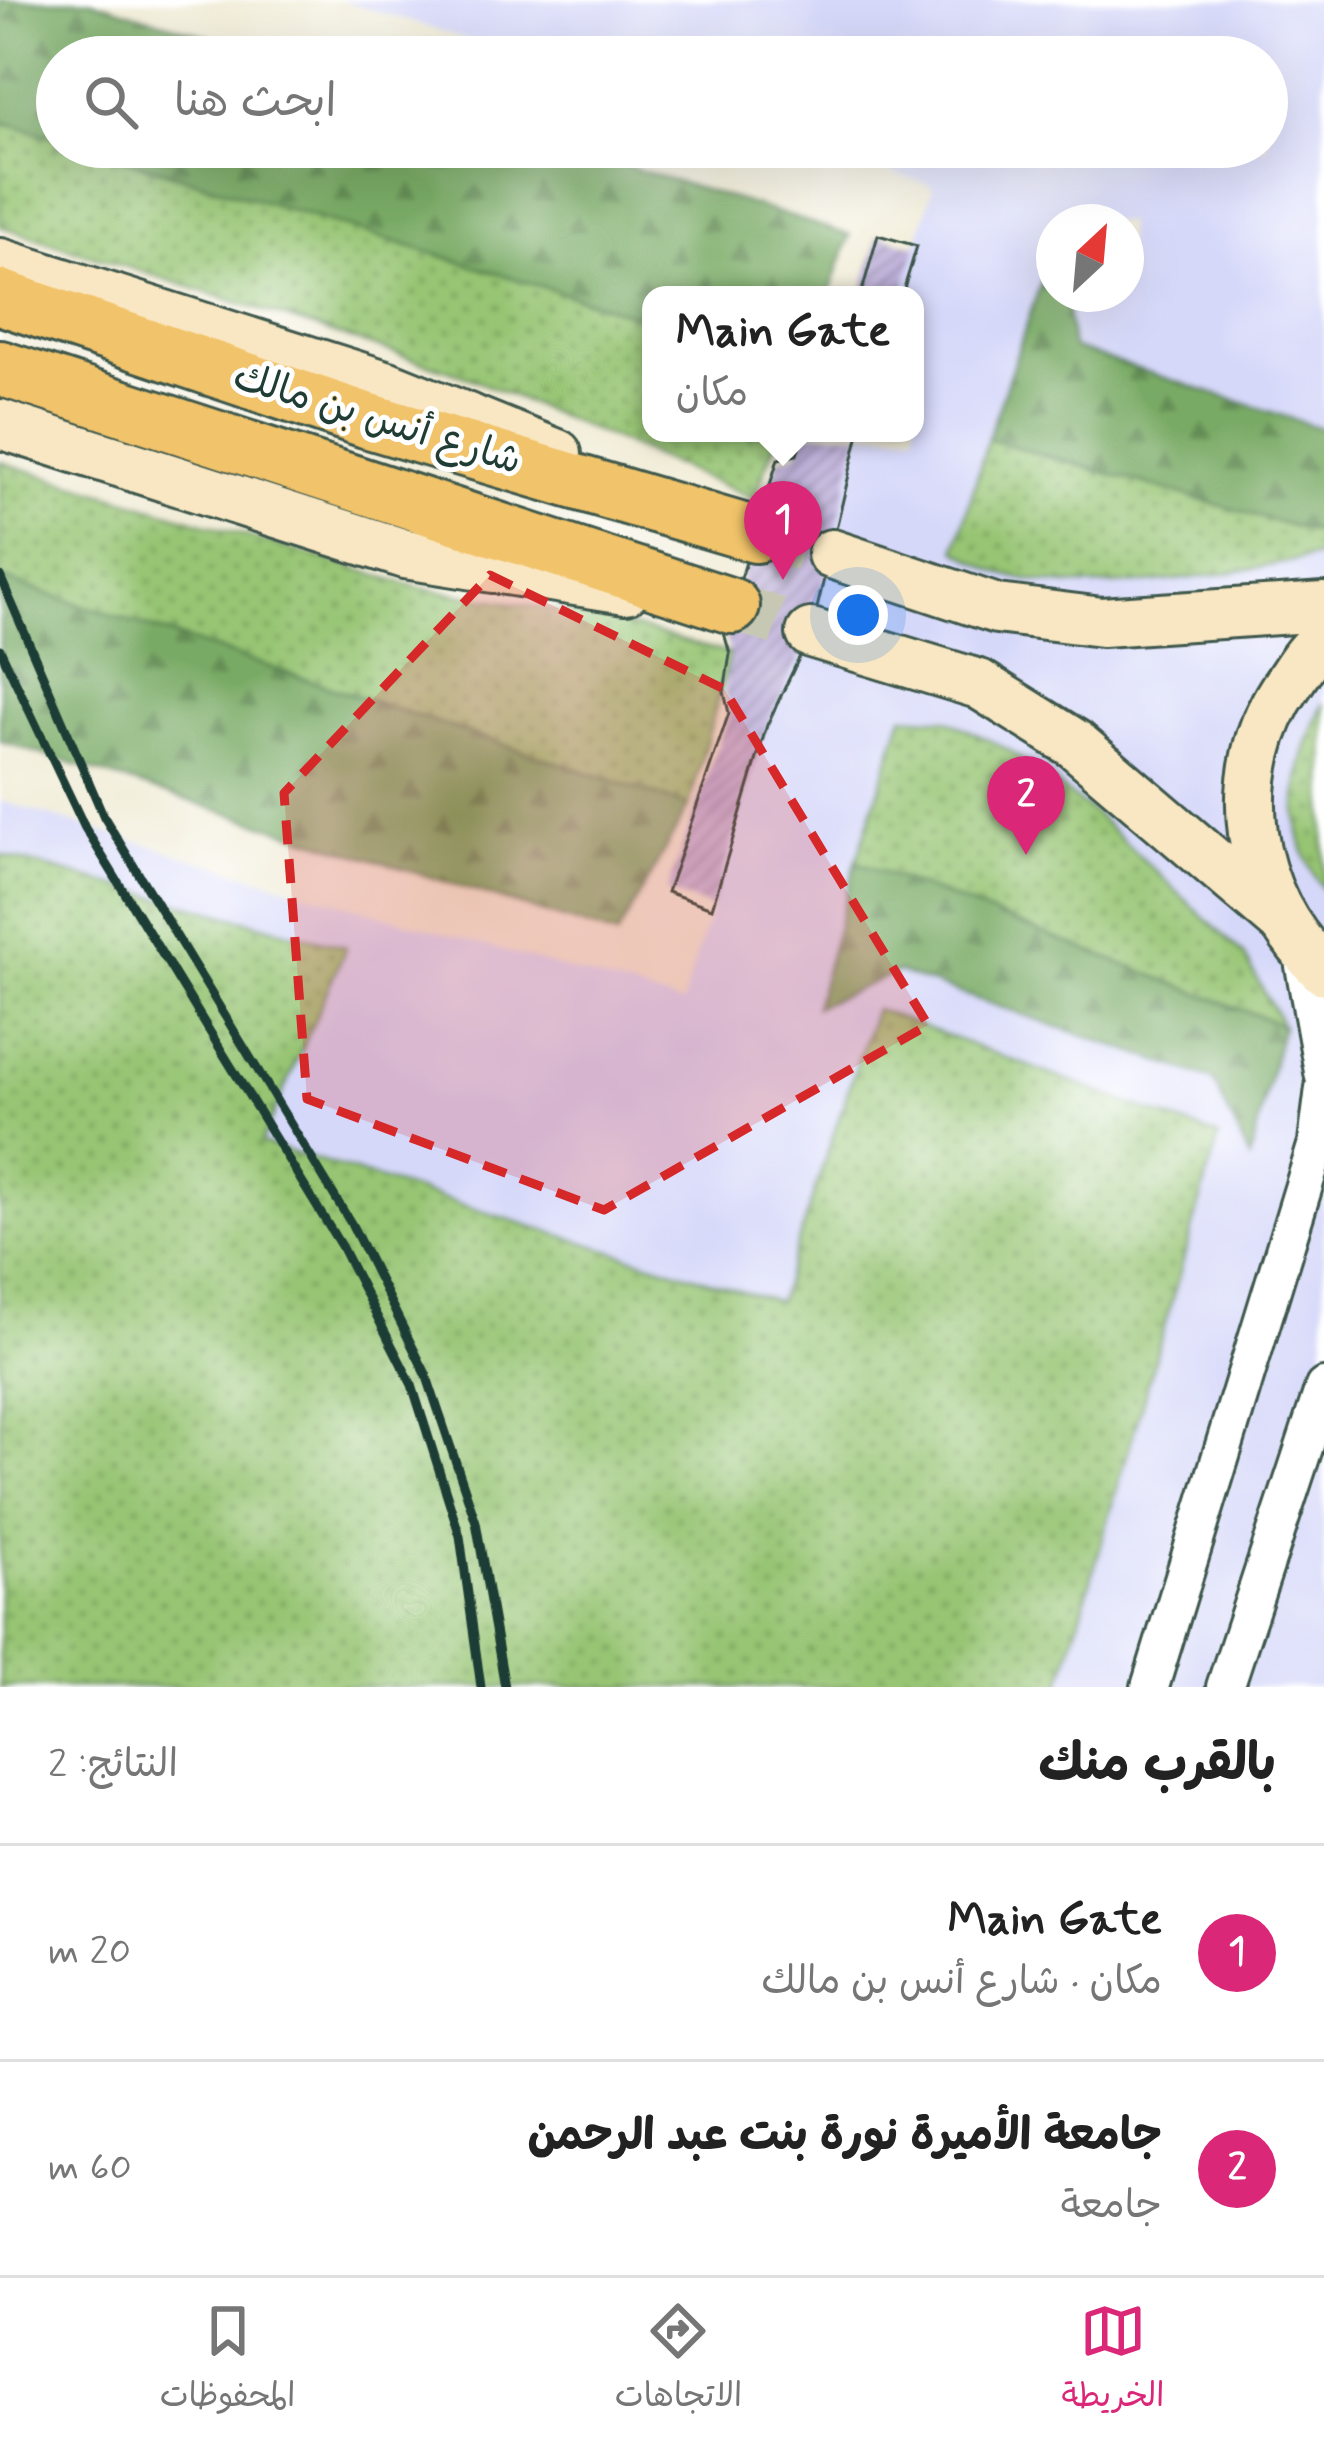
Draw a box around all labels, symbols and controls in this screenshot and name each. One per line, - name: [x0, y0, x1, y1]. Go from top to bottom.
- search box: [36, 36, 1288, 168]
- icon: search: [78, 69, 144, 135]
- text: ابحث هنا: [174, 73, 337, 132]
- north arrow: [1036, 204, 1144, 312]
- popup: [642, 286, 924, 442]
- text: Main Gate: [676, 303, 890, 362]
- street label: شارع أنس بن مالك: [227, 352, 527, 488]
- text: مكان: [676, 369, 748, 420]
- pin: 1: [744, 481, 822, 580]
- your location: [828, 585, 888, 645]
- pin: 2: [987, 756, 1065, 855]
- text: بالقرب منك: [1039, 1732, 1276, 1798]
- text: النتائج: 2: [48, 1740, 178, 1791]
- text: Main Gate: [948, 1891, 1162, 1950]
- text: 20 m: [48, 1927, 131, 1978]
- text: 1: [1228, 1927, 1246, 1978]
- text: مكان · شارع أنس بن مالك: [761, 1957, 1162, 2008]
- text: جامعة الأميرة نورة بنت عبد الرحمن: [528, 2107, 1162, 2166]
- text: 60 m: [48, 2143, 132, 2194]
- text: 2: [1227, 2143, 1247, 2194]
- text: جامعة: [1061, 2181, 1162, 2232]
- tab: المحفوظات: [160, 2298, 296, 2424]
- tab: الاتجاهات: [615, 2298, 742, 2424]
- tab: الخريطة: [1061, 2298, 1164, 2424]

